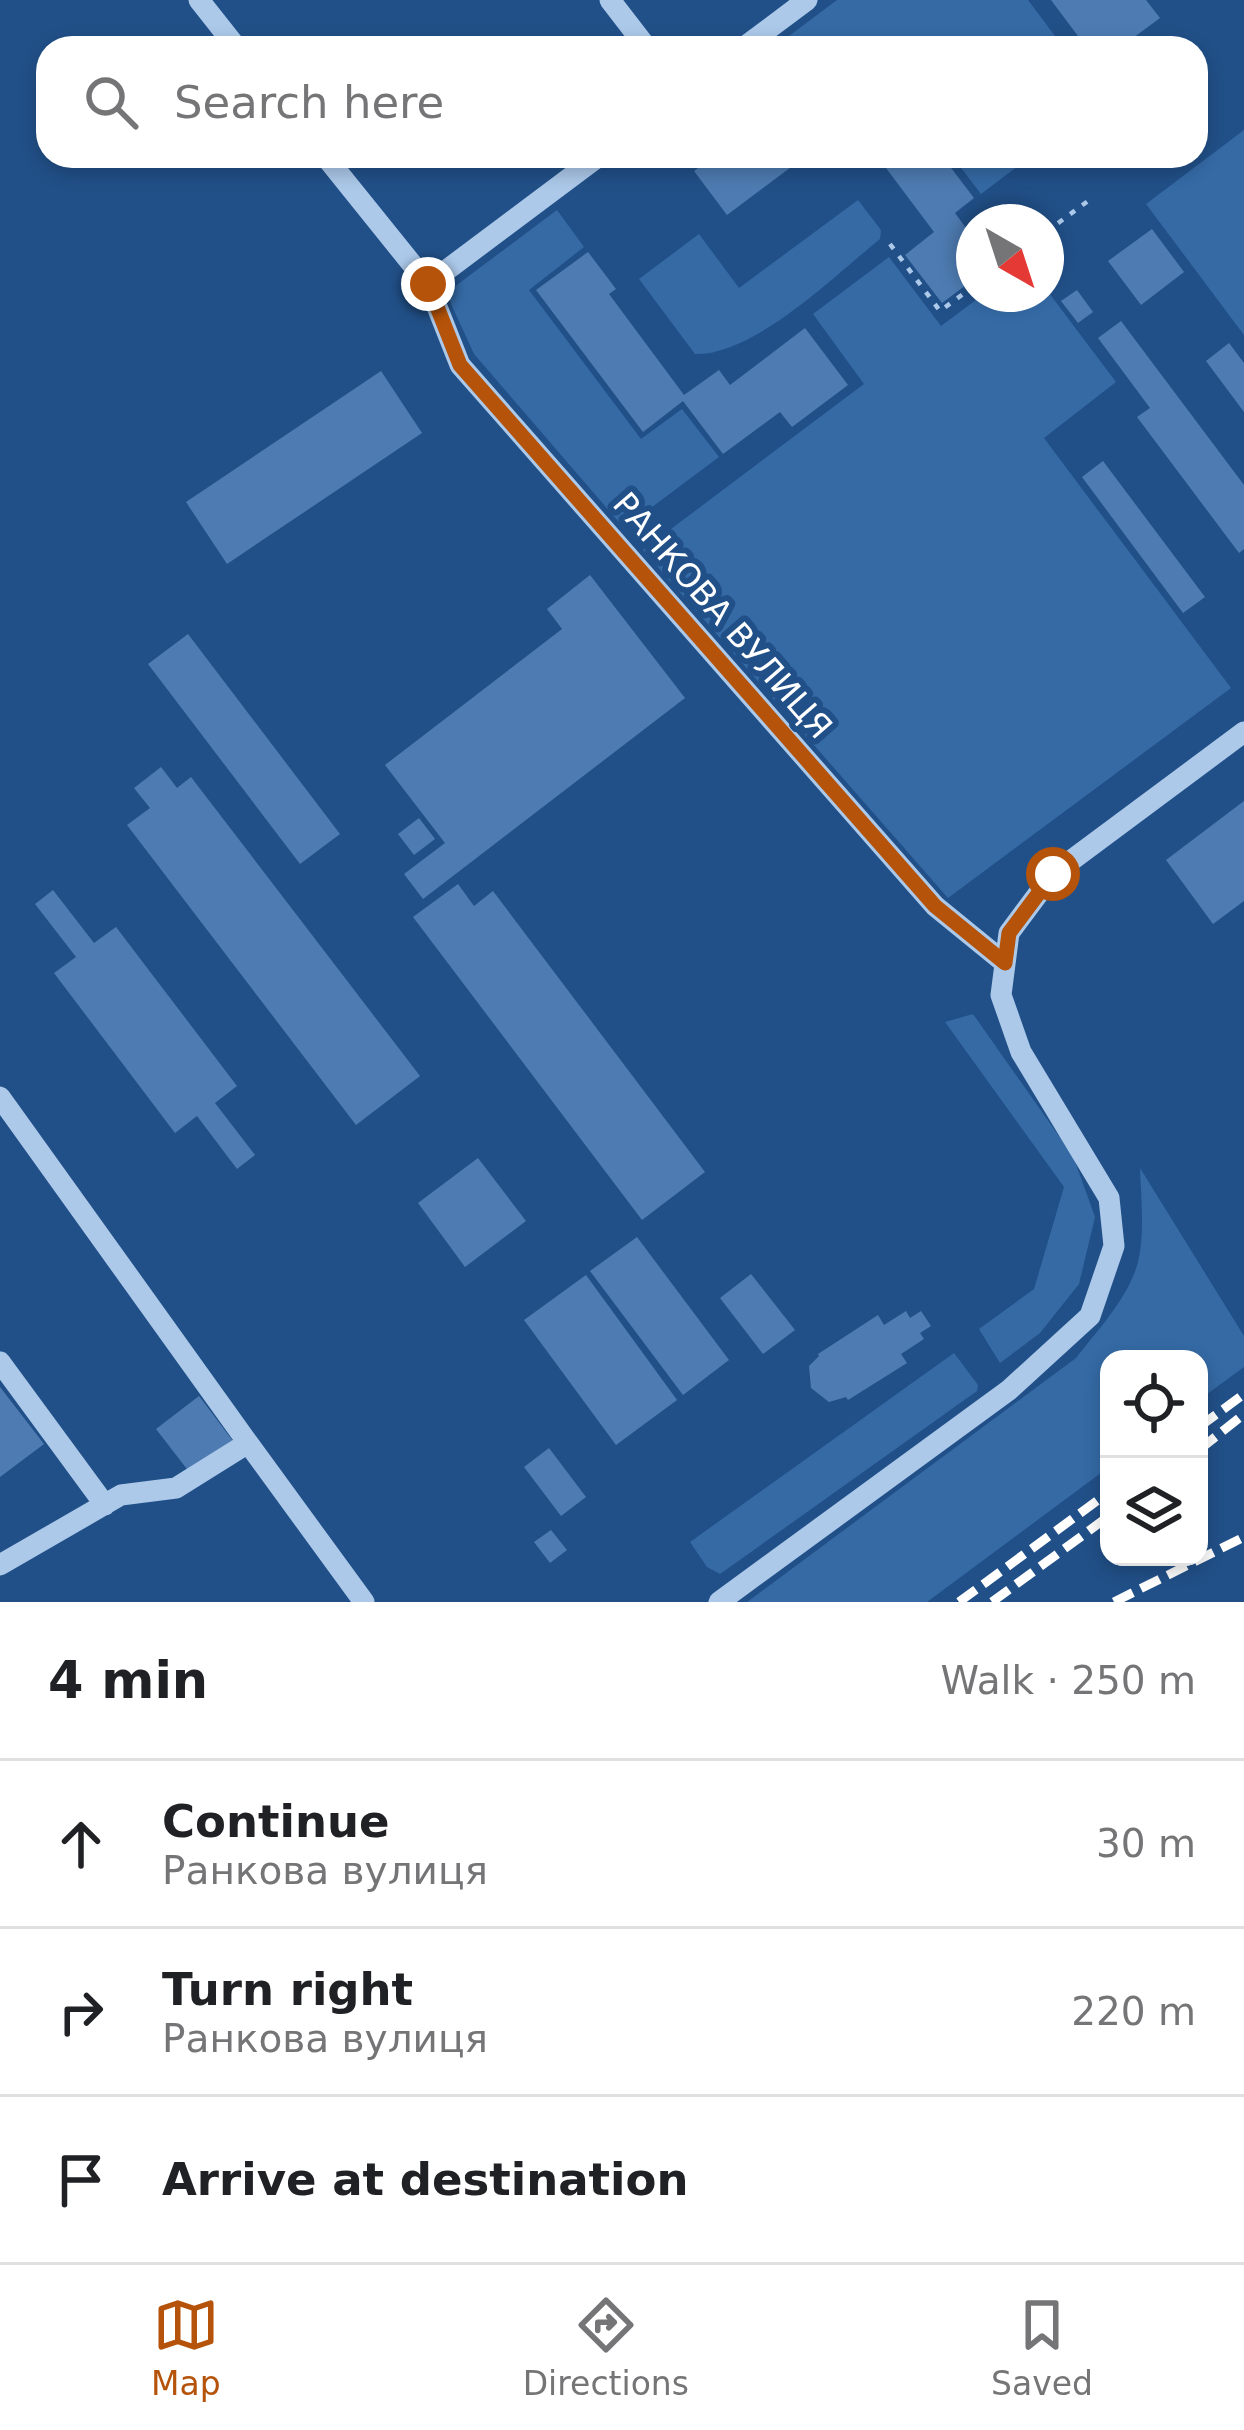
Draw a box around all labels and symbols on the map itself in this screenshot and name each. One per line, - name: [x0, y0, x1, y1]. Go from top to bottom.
- north arrow: [956, 204, 1064, 312]
- route end: [401, 257, 455, 311]
- street label: РАНКОВА ВУЛИЦЯ: [605, 484, 840, 746]
- route start: [1026, 847, 1080, 901]

